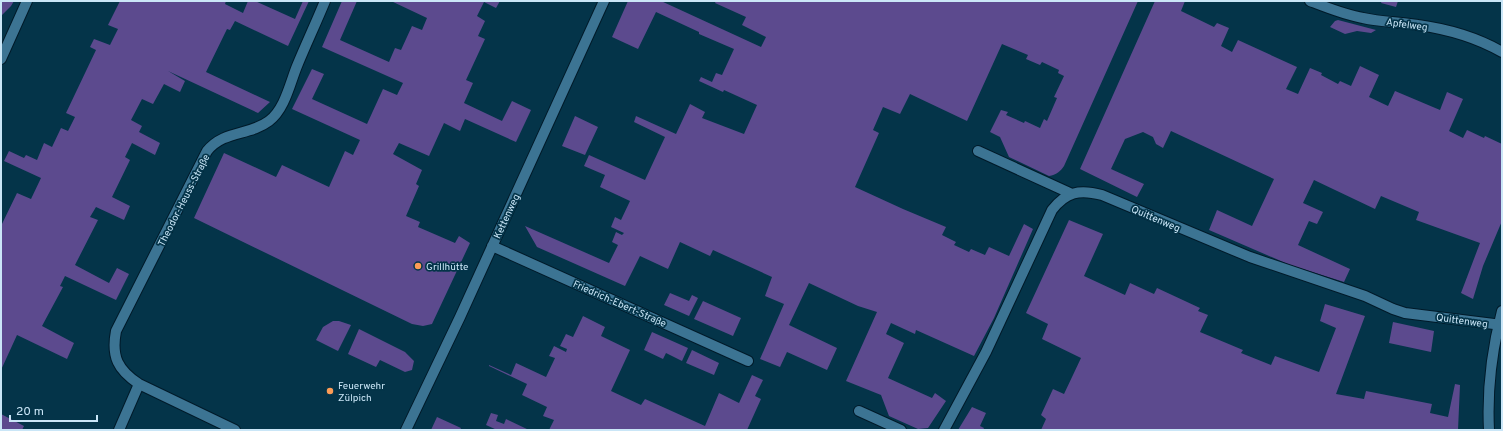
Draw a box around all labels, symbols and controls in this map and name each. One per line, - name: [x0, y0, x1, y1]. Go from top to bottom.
- street label: Apfelweg: [1385, 16, 1428, 35]
- street label: Theodor-Heuss-Straße: [155, 152, 213, 249]
- street label: Kettenweg: [491, 192, 523, 241]
- street label: Quittenweg: [1129, 203, 1182, 236]
- marker: Grillhütte: [413, 261, 423, 271]
- place label: Grillhütte: [426, 261, 468, 274]
- street label: Friedrich-Ebert-Straße: [571, 278, 668, 331]
- street label: Quittenweg: [1435, 311, 1488, 332]
- place label: Feuerwehr Zülpich: [338, 380, 385, 405]
- marker: Feuerwehr Zülpich: [325, 386, 335, 396]
- scale bar: [10, 397, 97, 423]
- text: 20 m: [16, 404, 44, 420]

